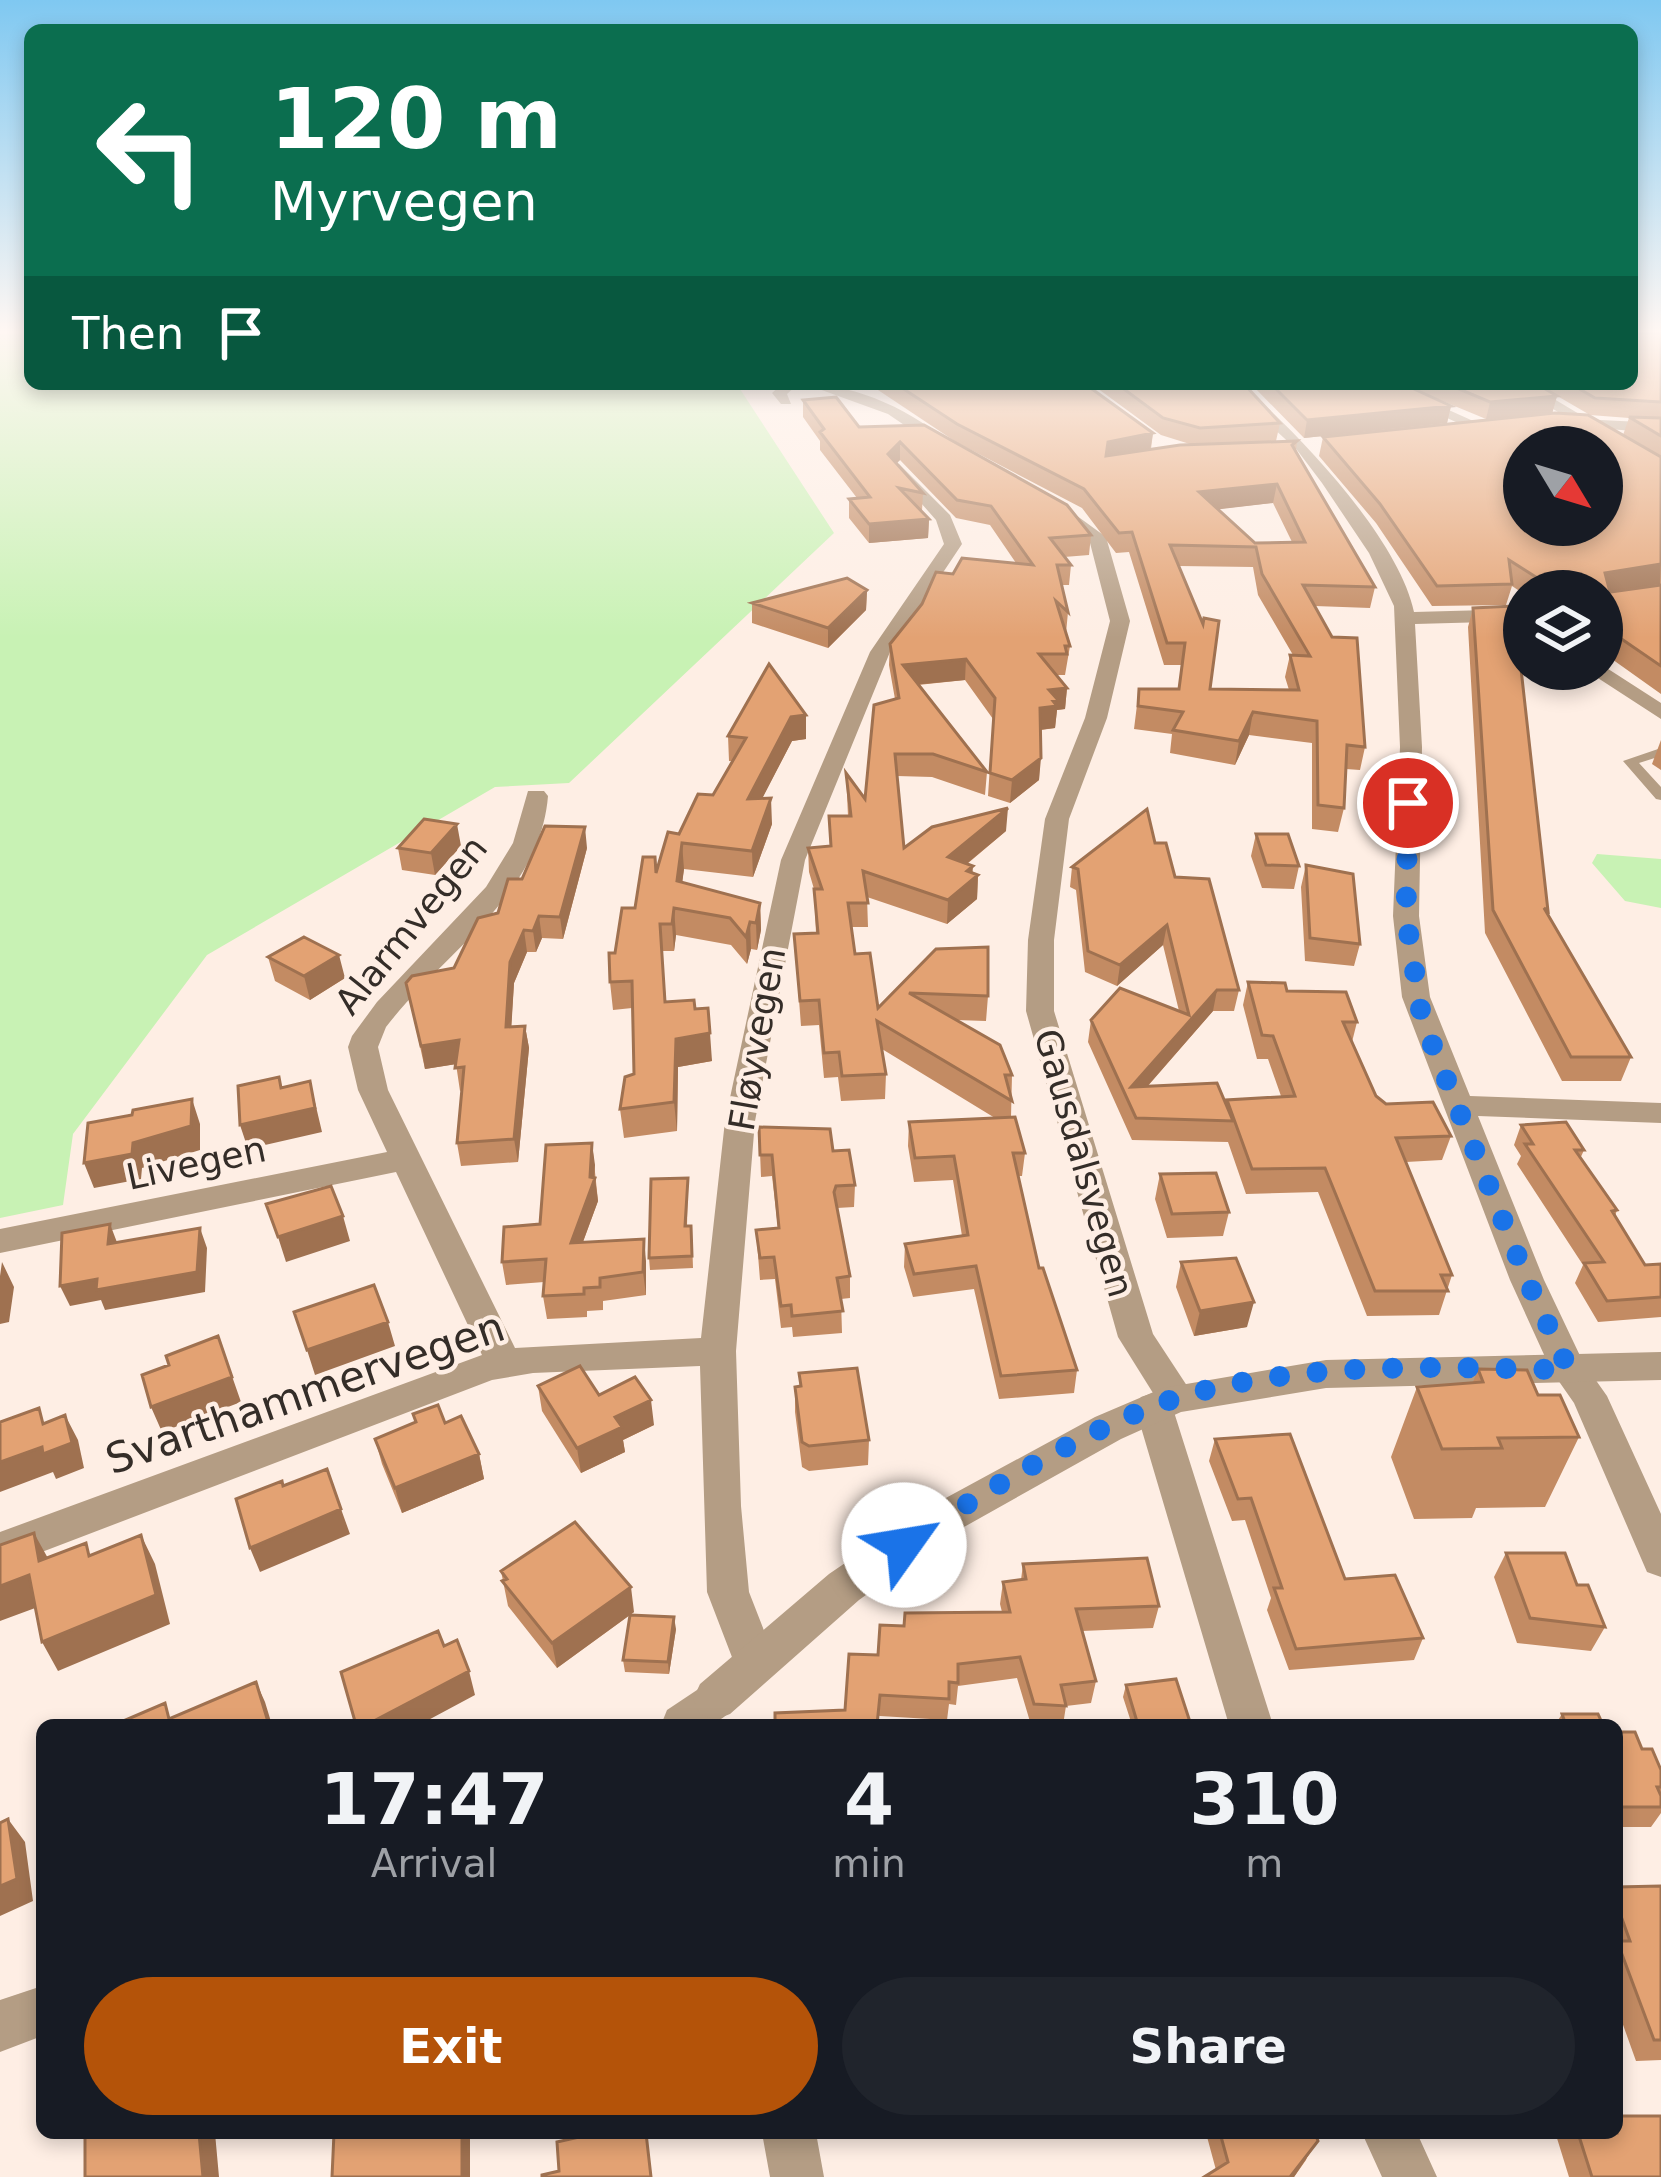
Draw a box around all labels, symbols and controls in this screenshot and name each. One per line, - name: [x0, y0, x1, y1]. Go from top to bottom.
- text: 120 m: [270, 70, 562, 168]
- icon: left: [72, 72, 228, 228]
- text: Myrvegen: [270, 170, 538, 233]
- icon: arrive: [208, 300, 274, 366]
- text: Then: [72, 307, 184, 360]
- north arrow: [1503, 426, 1623, 546]
- map controls: [1503, 426, 1623, 690]
- button: layers: [1503, 570, 1623, 690]
- pin: [1357, 752, 1459, 854]
- icon: arrive: [1375, 770, 1441, 836]
- street label: Alarmvegen: [327, 828, 495, 1022]
- street label: Fløyvegen: [721, 944, 793, 1134]
- street label: Gausdalsvegen: [1026, 1024, 1142, 1302]
- street label: Livegen: [123, 1128, 269, 1198]
- street label: Svarthammervegen: [99, 1302, 511, 1484]
- position arrow: [841, 1482, 967, 1608]
- text: 17:47: [319, 1757, 549, 1841]
- text: 4: [844, 1757, 894, 1841]
- text: 310: [1189, 1757, 1339, 1841]
- text: Arrival: [371, 1841, 497, 1886]
- text: min: [832, 1841, 906, 1886]
- text: m: [1245, 1841, 1283, 1886]
- button: Exit: [84, 1977, 818, 2115]
- button: Share: [842, 1977, 1575, 2115]

